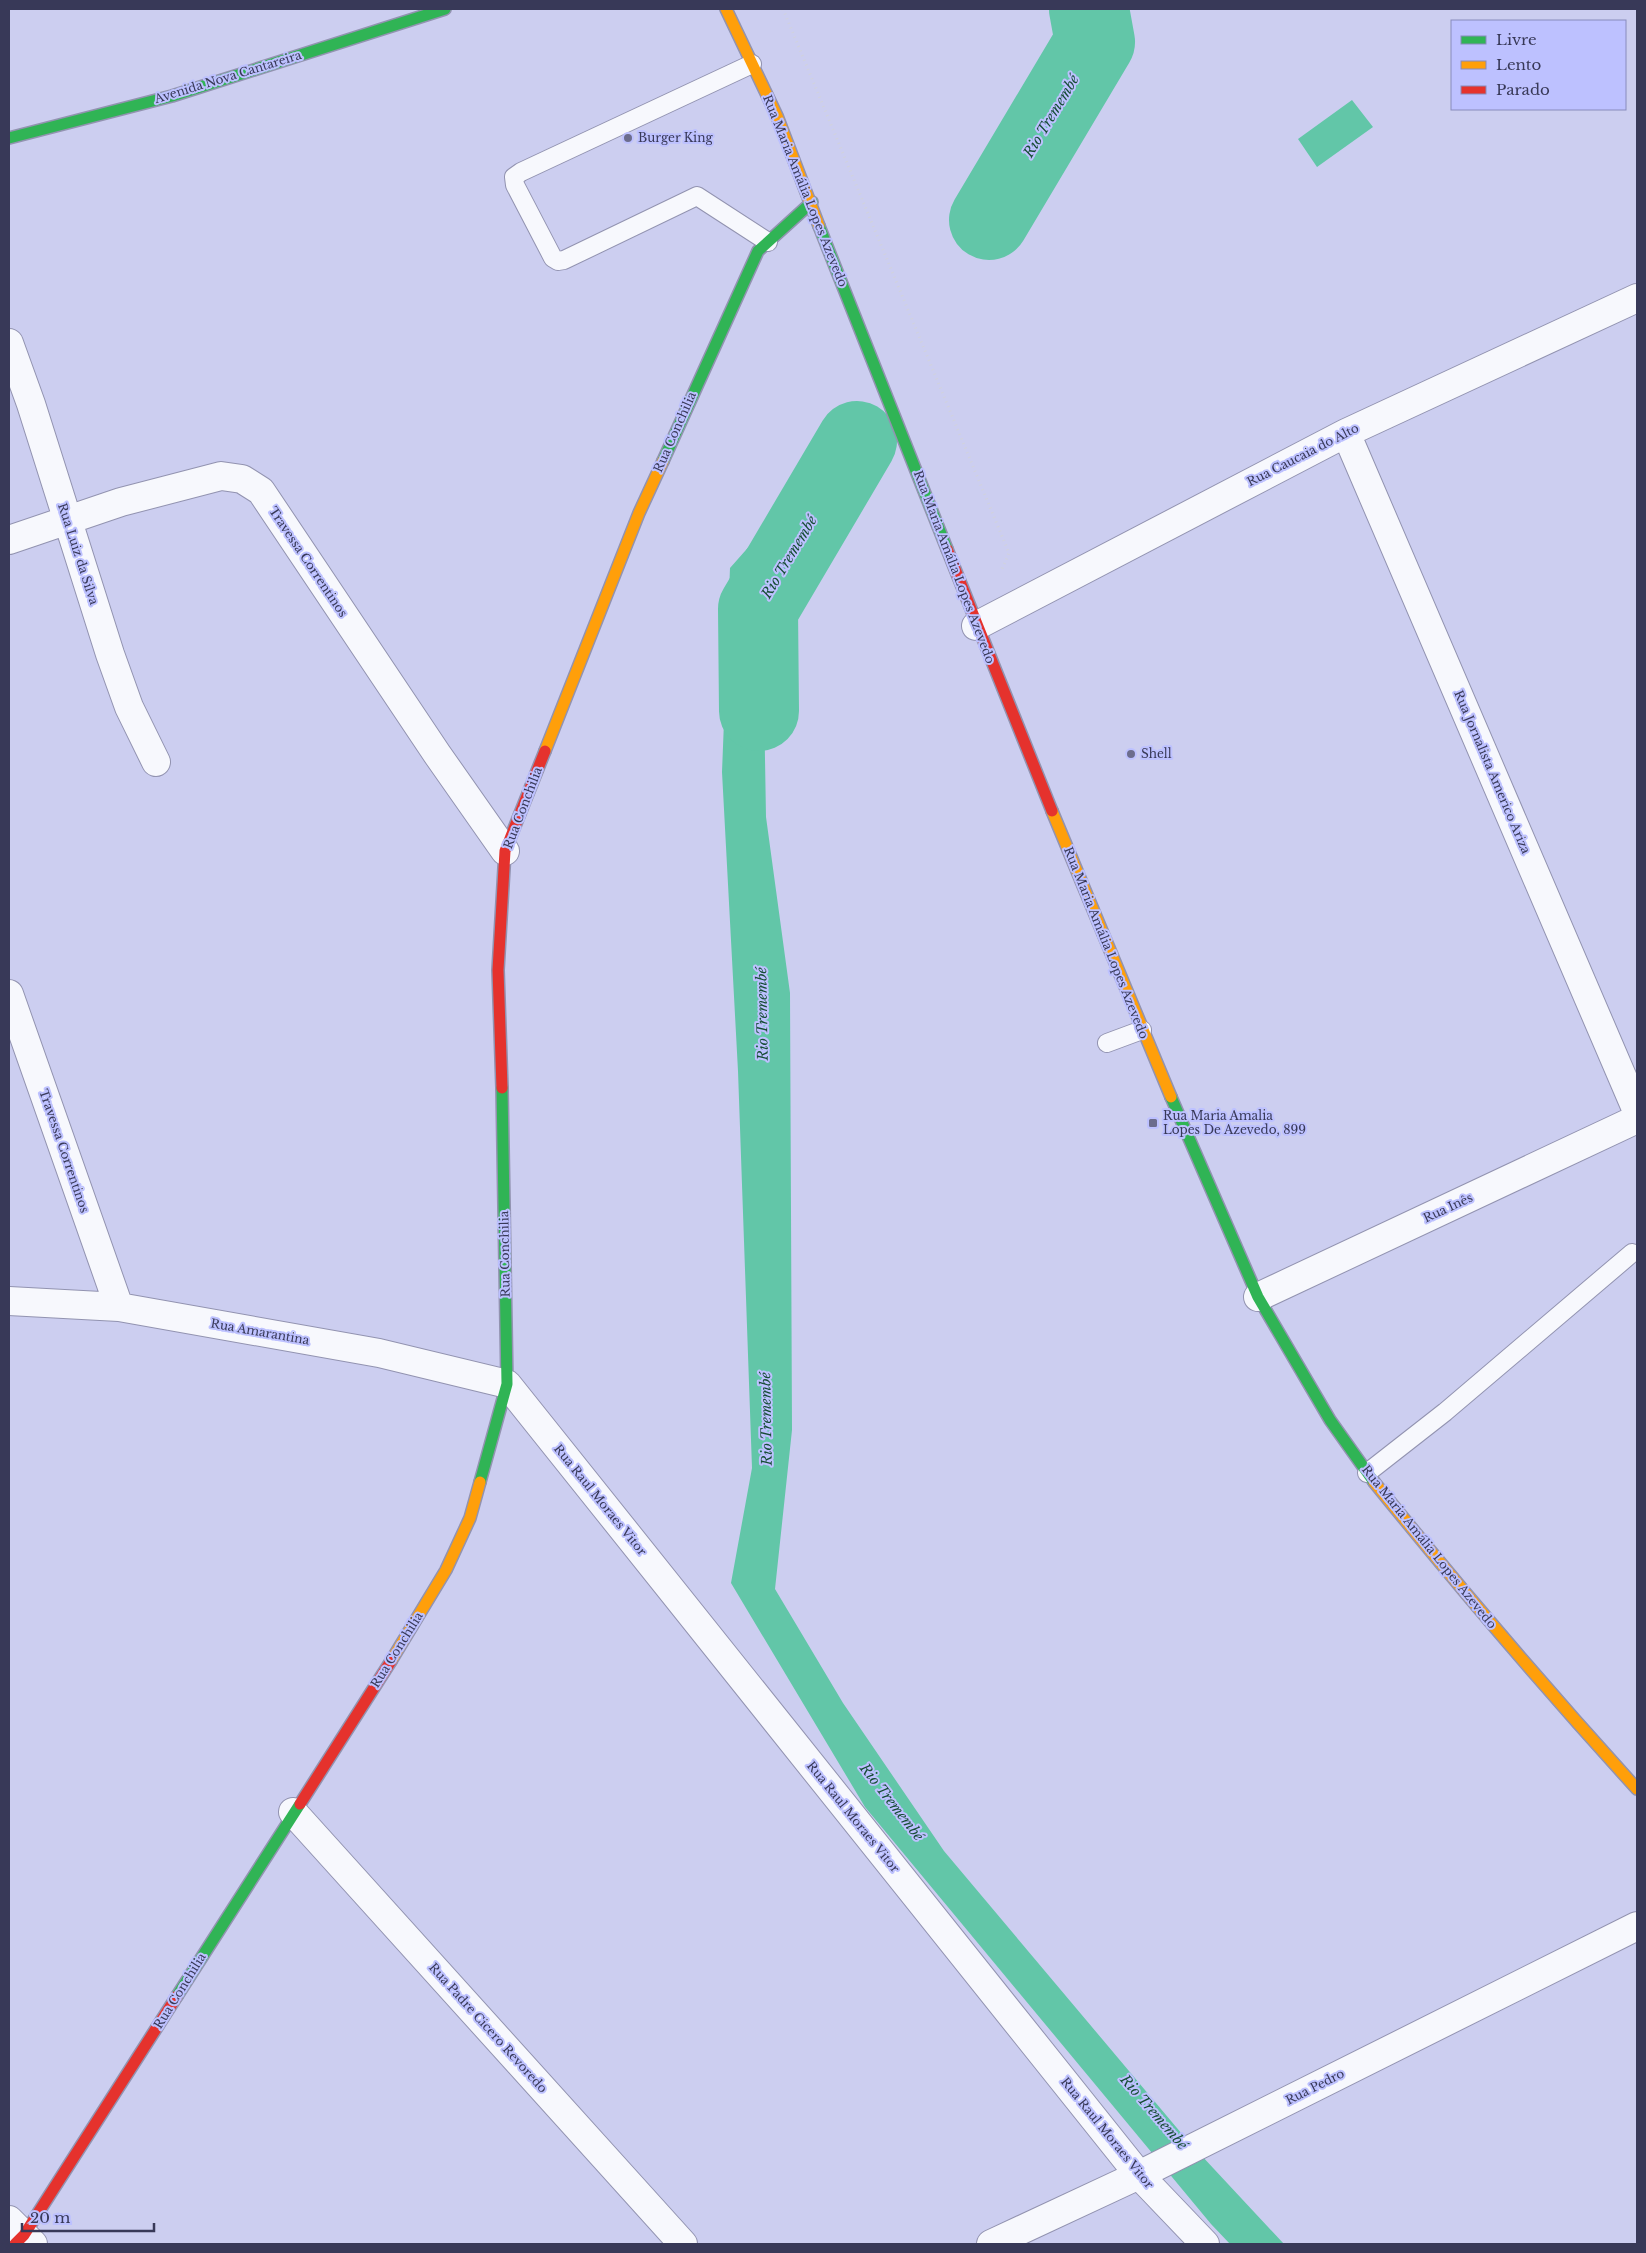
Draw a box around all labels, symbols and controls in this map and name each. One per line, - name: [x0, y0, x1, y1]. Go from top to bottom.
- legend: [1451, 20, 1626, 110]
- text: Livre: [1496, 30, 1537, 49]
- street label: Avenida Nova Cantareira: [152, 47, 303, 106]
- text: Lento: [1496, 55, 1542, 74]
- water label: Rio Tremembé: [1019, 70, 1084, 162]
- text: Parado: [1496, 80, 1550, 99]
- street label: Rua Maria Amália Lopes Azevedo: [760, 93, 851, 289]
- place label: Burger King: [638, 130, 713, 145]
- marker: Burger King: [622, 132, 634, 144]
- street label: Rua Conchilia: [650, 389, 699, 474]
- street label: Rua Caucaia do Alto: [1244, 420, 1361, 489]
- street label: Rua Maria Amália Lopes Azevedo: [911, 468, 998, 666]
- street label: Rua Luiz da Silva: [55, 501, 102, 607]
- street label: Travessa Correntinos: [266, 504, 351, 620]
- water label: Rio Tremembé: [757, 511, 822, 603]
- street label: Rua Jornalista Americo Ariza: [1451, 688, 1534, 856]
- place label: Shell: [1141, 746, 1172, 761]
- marker: Shell: [1125, 748, 1137, 760]
- street label: Rua Conchilia: [500, 764, 545, 851]
- street label: Rua Maria Amália Lopes Azevedo: [1061, 845, 1152, 1041]
- water label: Rio Tremembé: [752, 966, 772, 1062]
- street label: Travessa Correntinos: [36, 1087, 93, 1215]
- place label: Rua Maria Amalia Lopes De Azevedo, 899: [1163, 1108, 1306, 1137]
- marker: Rua Maria Amalia Lopes De Azevedo, 899: [1147, 1117, 1159, 1129]
- street label: Rua Inês: [1421, 1190, 1475, 1226]
- street label: Rua Conchilia: [496, 1210, 513, 1297]
- street label: Rua Amarantina: [210, 1315, 311, 1348]
- water label: Rio Tremembé: [756, 1371, 776, 1467]
- street label: Rua Raul Moraes Vitor: [551, 1441, 650, 1559]
- street label: Rua Maria Amália Lopes Azevedo: [1359, 1462, 1500, 1631]
- street label: Rua Conchilia: [367, 1609, 426, 1690]
- street label: Rua Raul Moraes Vitor: [804, 1758, 903, 1876]
- water label: Rio Tremembé: [856, 1759, 929, 1846]
- street label: Rua Conchilia: [150, 1950, 209, 2031]
- street label: Rua Padre Cicero Revoredo: [426, 1960, 551, 2096]
- street label: Rua Pedro: [1283, 2065, 1347, 2108]
- water label: Rio Tremembé: [1116, 2070, 1192, 2154]
- street label: Rua Raul Moraes Vitor: [1058, 2074, 1157, 2192]
- scale bar: [22, 2200, 155, 2232]
- text: 20 m: [30, 2208, 70, 2227]

